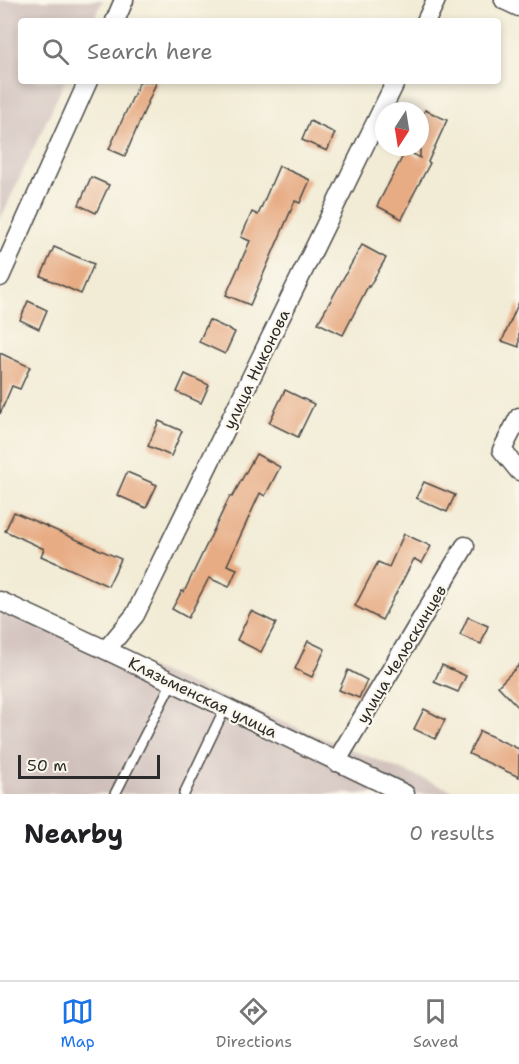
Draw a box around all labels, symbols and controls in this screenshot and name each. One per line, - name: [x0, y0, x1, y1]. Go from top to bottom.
- search box: [18, 18, 501, 84]
- icon: search: [39, 35, 72, 68]
- text: Search here: [87, 37, 213, 66]
- north arrow: [375, 102, 429, 156]
- street label: улица Никонова: [218, 306, 295, 433]
- street label: улица Челюскинцев: [352, 581, 451, 727]
- street label: Клязьменская улица: [125, 652, 281, 743]
- scale bar: [18, 752, 160, 780]
- text: 50 m: [27, 755, 67, 776]
- text: Nearby: [24, 816, 123, 851]
- text: 0 results: [409, 820, 495, 846]
- tab: Map: [61, 995, 95, 1052]
- tab: Directions: [216, 995, 292, 1052]
- tab: Saved: [413, 995, 459, 1052]

